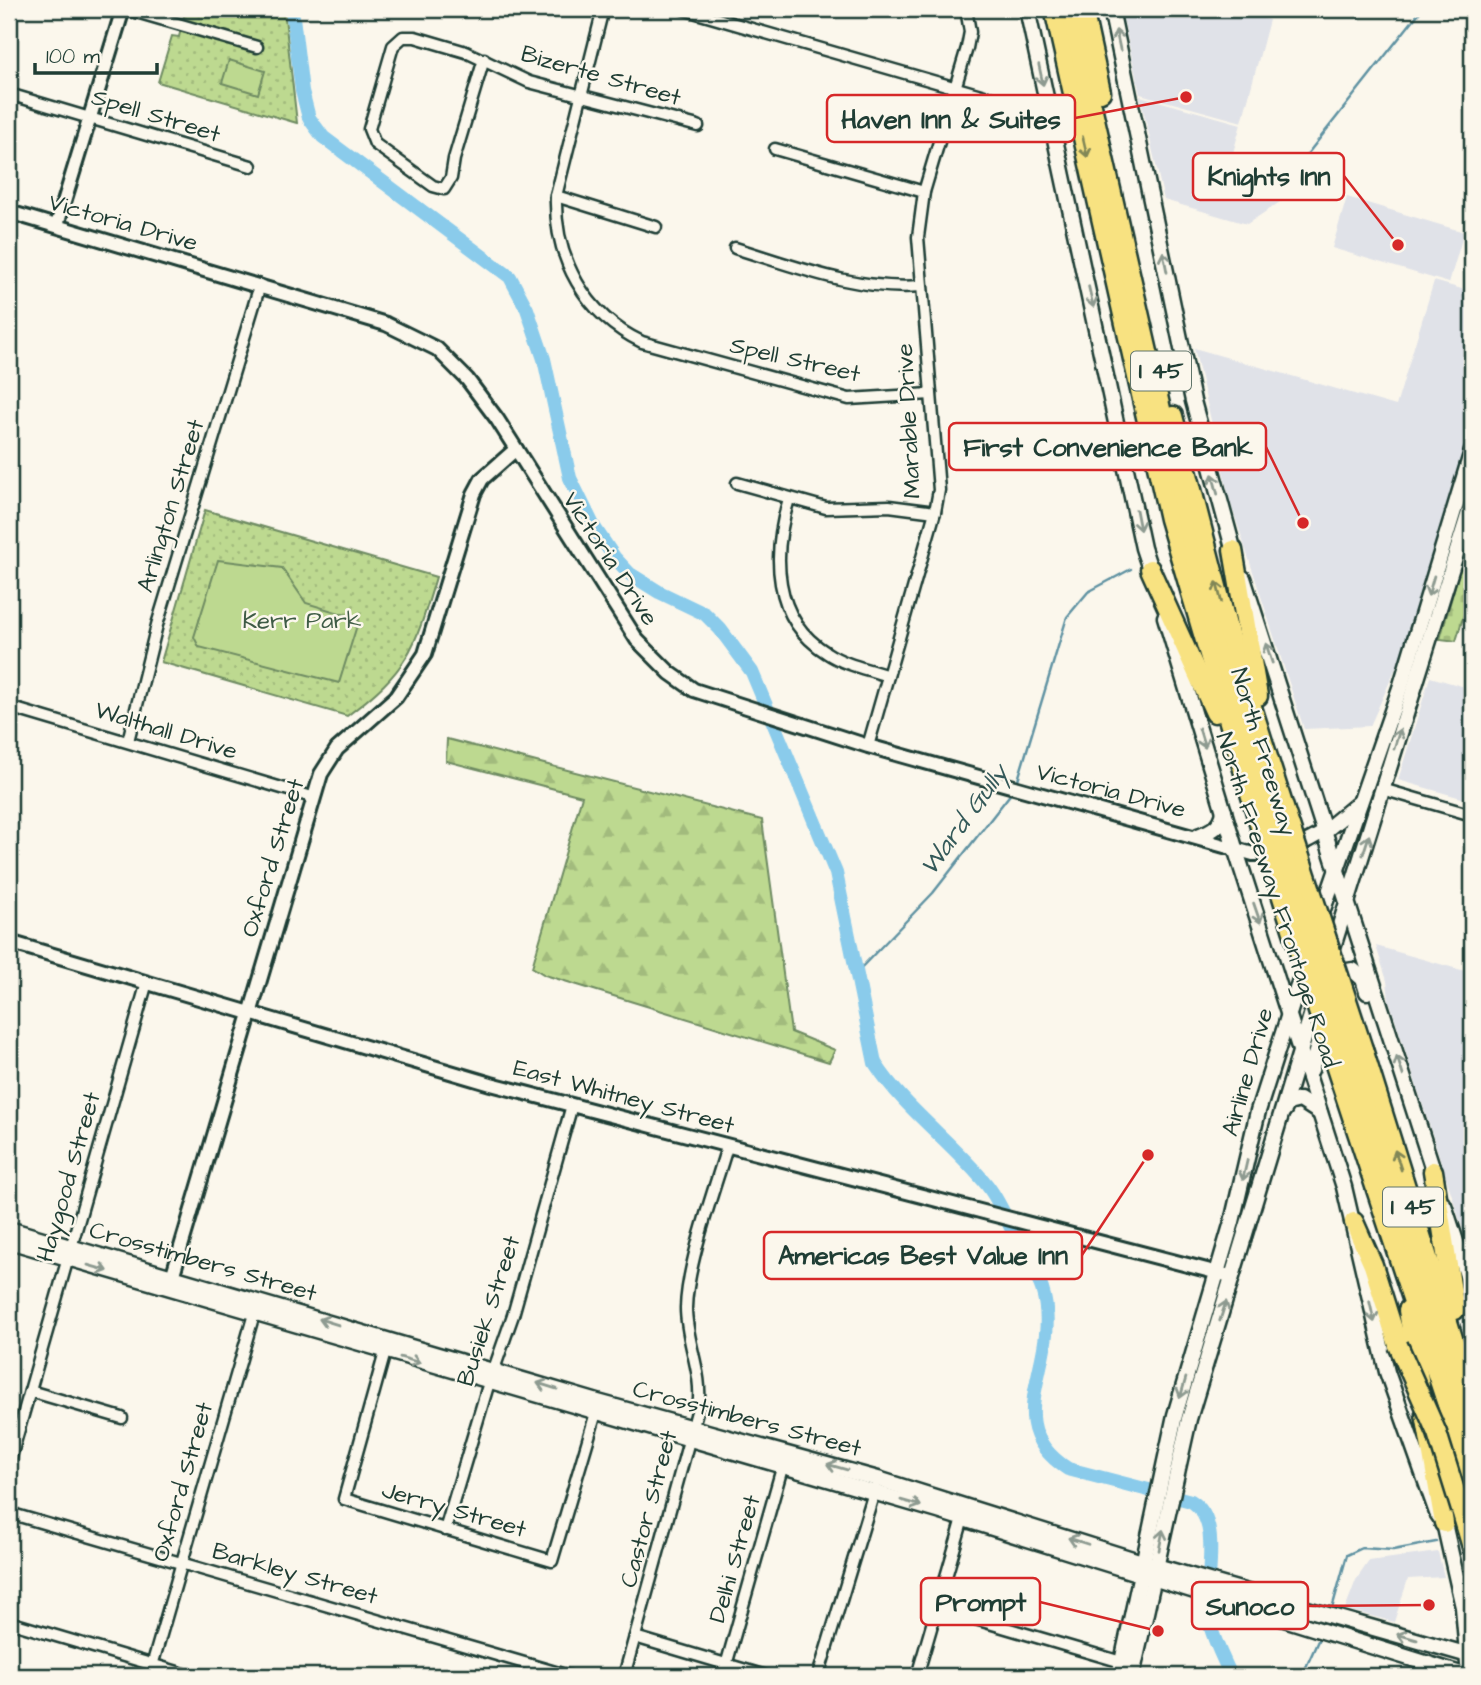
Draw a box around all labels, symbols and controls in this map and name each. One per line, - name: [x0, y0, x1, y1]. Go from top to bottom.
- one-way arrow: [1110, 29, 1124, 52]
- scale bar: [35, 32, 158, 76]
- street label: Bizerte Street: [517, 37, 685, 115]
- text: 100 m: [46, 42, 101, 71]
- one-way arrow: [1035, 63, 1049, 86]
- street label: Spell Street: [87, 80, 225, 152]
- callout: Haven Inn & Suites: [827, 95, 1075, 142]
- text: Haven Inn & Suites: [841, 102, 1061, 138]
- one-way arrow: [1079, 135, 1093, 158]
- callout: Knights Inn: [1193, 153, 1344, 200]
- text: Knights Inn: [1208, 159, 1330, 198]
- street label: Victoria Drive: [44, 185, 202, 261]
- one-way arrow: [1158, 251, 1172, 274]
- one-way arrow: [1085, 286, 1098, 308]
- street label: Spell Street: [726, 328, 864, 392]
- street label: Marable Drive: [888, 343, 930, 499]
- road number: I 45: [1131, 352, 1191, 390]
- street label: Arlington Street: [129, 415, 215, 597]
- callout: First Convenience Bank: [949, 423, 1266, 470]
- text: First Convenience Bank: [963, 430, 1254, 466]
- one-way arrow: [1208, 474, 1221, 496]
- street label: Victoria Drive: [554, 485, 666, 633]
- one-way arrow: [1132, 508, 1145, 531]
- one-way arrow: [1423, 575, 1436, 597]
- one-way arrow: [1212, 581, 1225, 603]
- park label: Kerr Park: [242, 604, 362, 638]
- one-way arrow: [1262, 642, 1275, 664]
- street label: North Freeway: [1220, 664, 1305, 840]
- street label: Walthall Drive: [91, 693, 241, 769]
- one-way arrow: [1196, 727, 1209, 749]
- street label: North Freeway Frontage Road: [1206, 728, 1347, 1072]
- one-way arrow: [1392, 728, 1404, 750]
- water label: Ward Gully: [911, 755, 1019, 884]
- street label: Victoria Drive: [1032, 755, 1190, 827]
- street label: Oxford Street: [233, 774, 313, 942]
- one-way arrow: [1360, 835, 1373, 857]
- one-way arrow: [1252, 901, 1264, 923]
- street label: Airline Drive: [1213, 1004, 1283, 1140]
- street label: East Whitney Street: [510, 1051, 738, 1144]
- one-way arrow: [1393, 1055, 1406, 1077]
- street label: Haygood Street: [29, 1088, 111, 1266]
- one-way arrow: [1391, 1149, 1404, 1171]
- one-way arrow: [1237, 1158, 1250, 1180]
- road number: I 45: [1383, 1188, 1443, 1226]
- street label: Crosstimbers Street: [85, 1213, 321, 1311]
- street label: Busiek Street: [449, 1231, 529, 1391]
- callout: Americas Best Value Inn: [764, 1232, 1082, 1279]
- text: Americas Best Value Inn: [778, 1238, 1068, 1274]
- one-way arrow: [86, 1262, 108, 1275]
- one-way arrow: [1217, 1300, 1230, 1322]
- one-way arrow: [1366, 1300, 1380, 1323]
- one-way arrow: [318, 1315, 340, 1327]
- one-way arrow: [399, 1354, 421, 1367]
- street label: Crosstimbers Street: [629, 1372, 865, 1466]
- one-way arrow: [1175, 1377, 1188, 1399]
- one-way arrow: [536, 1379, 558, 1392]
- street label: Oxford Street: [144, 1398, 222, 1566]
- street label: Castor Street: [612, 1426, 686, 1591]
- one-way arrow: [826, 1460, 848, 1473]
- street label: Jerry Street: [377, 1473, 531, 1548]
- street label: Delhi Street: [701, 1491, 770, 1627]
- one-way arrow: [899, 1497, 922, 1510]
- one-way arrow: [1154, 1529, 1168, 1552]
- street label: Barkley Street: [208, 1534, 382, 1615]
- one-way arrow: [1067, 1534, 1089, 1546]
- callout: Prompt: [921, 1578, 1040, 1625]
- callout: Sunoco: [1192, 1582, 1308, 1629]
- text: Prompt: [936, 1585, 1027, 1621]
- text: Sunoco: [1205, 1589, 1295, 1625]
- one-way arrow: [1396, 1629, 1418, 1642]

